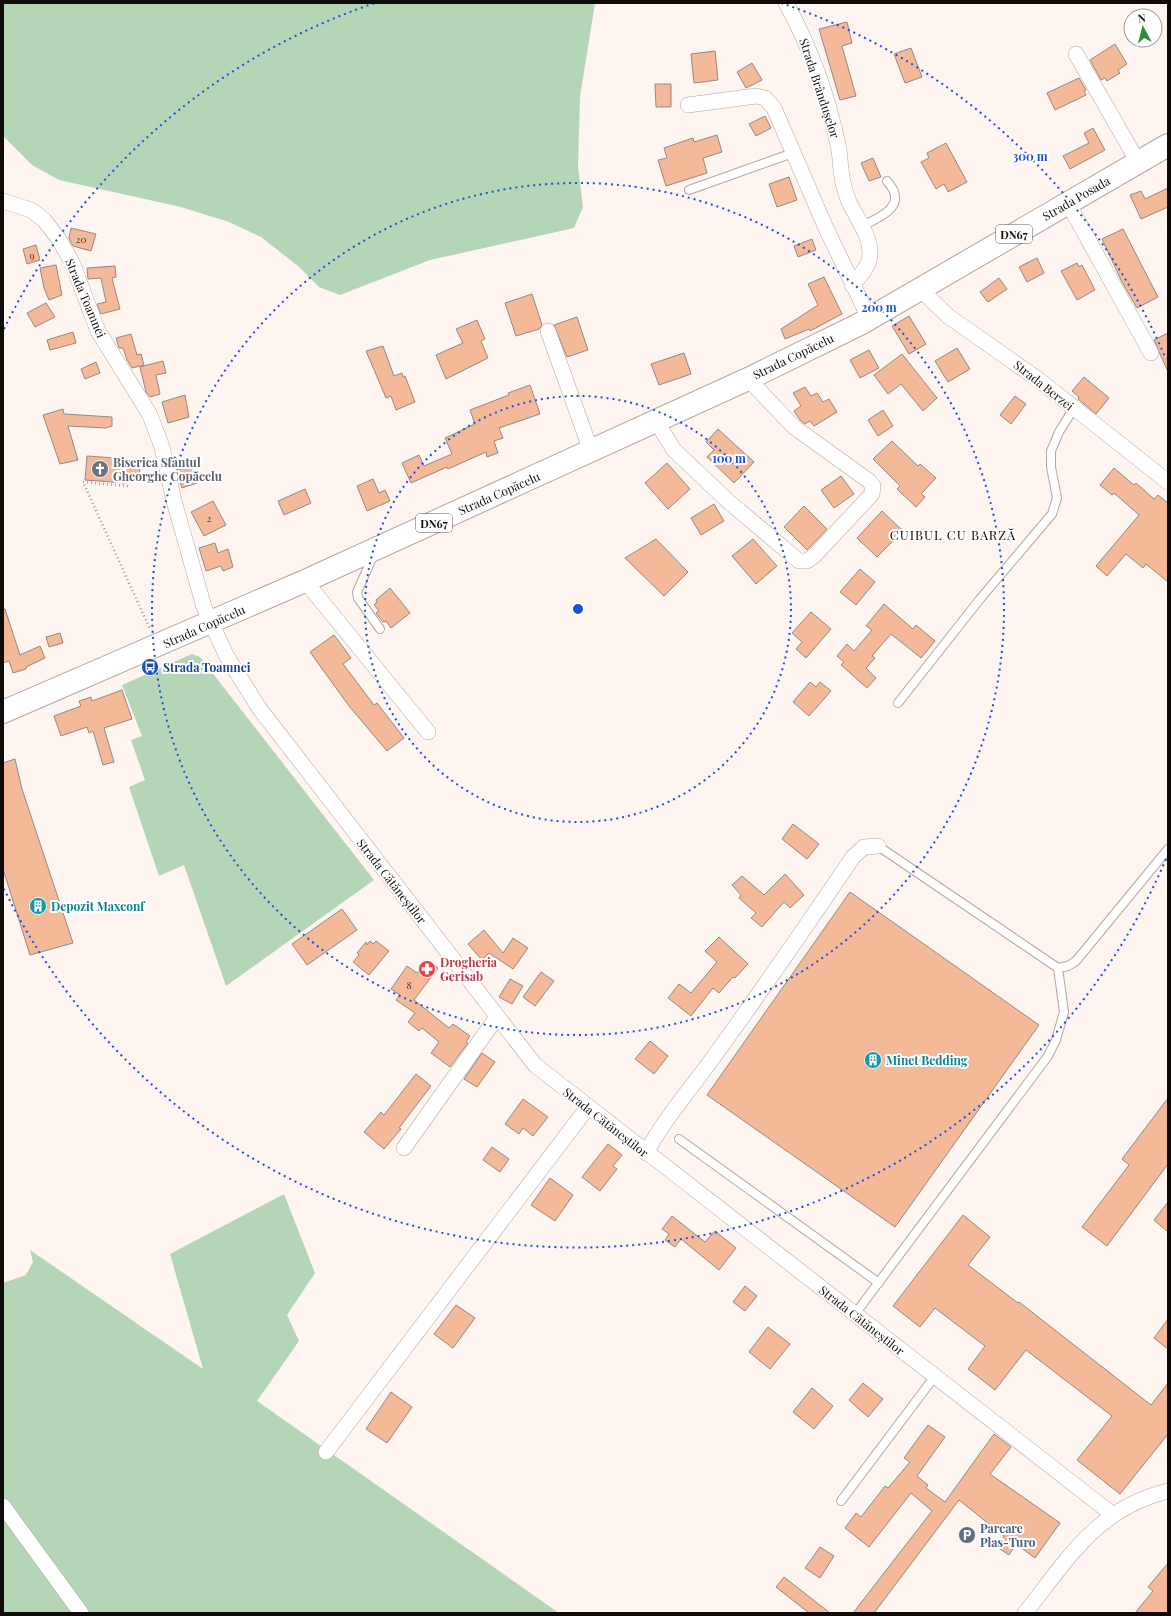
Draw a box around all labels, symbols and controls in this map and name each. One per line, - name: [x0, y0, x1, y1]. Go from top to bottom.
- north arrow: [1123, 8, 1163, 48]
- text: N: [1137, 10, 1147, 26]
- street label: Strada Brândușelor: [796, 36, 844, 141]
- text: 300 m: [1013, 148, 1048, 164]
- street label: Strada Posada: [1039, 172, 1113, 224]
- road number: DN67: [996, 225, 1032, 243]
- house number: 20: [76, 232, 86, 246]
- house number: 9: [29, 248, 35, 262]
- street label: Strada Toamnei: [62, 256, 110, 340]
- text: 200 m: [861, 299, 897, 315]
- street label: Strada Copăcelu: [750, 330, 836, 382]
- street label: Strada Berzei: [1011, 357, 1078, 414]
- text: 100 m: [712, 450, 746, 466]
- place label: Biserica Sfântul Gheorghe Copăcelu: [113, 454, 223, 484]
- church icon: Biserica Sfântul Gheorghe Copăcelu: [90, 459, 110, 479]
- street label: Strada Copăcelu: [456, 468, 542, 518]
- house number: 2: [207, 511, 212, 525]
- road number: DN67: [416, 514, 452, 532]
- district label: CUIBUL CU BARZĂ: [890, 526, 1016, 543]
- street label: Strada Copăcelu: [161, 601, 247, 651]
- centre of rings: [571, 602, 585, 616]
- bus stop icon: Strada Toamnei: [140, 657, 160, 677]
- place label: Strada Toamnei: [163, 659, 251, 675]
- street label: Strada Cătăneștilor: [354, 835, 431, 927]
- building icon: Depozit Maxconf: [28, 896, 48, 916]
- place label: Depozit Maxconf: [51, 898, 146, 914]
- place label: Drogheria Gerisab: [440, 954, 498, 984]
- pharmacy icon: Drogheria Gerisab: [417, 959, 437, 979]
- house number: 8: [406, 978, 412, 992]
- building icon: Minet Bedding: [863, 1050, 883, 1070]
- place label: Minet Bedding: [886, 1052, 968, 1068]
- street label: Strada Cătăneștilor: [560, 1084, 652, 1161]
- street label: Strada Cătăneștilor: [816, 1282, 908, 1359]
- place label: Parcare Plas-Turo: [980, 1520, 1036, 1550]
- parking icon: Parcare Plas-Turo: [957, 1525, 977, 1545]

